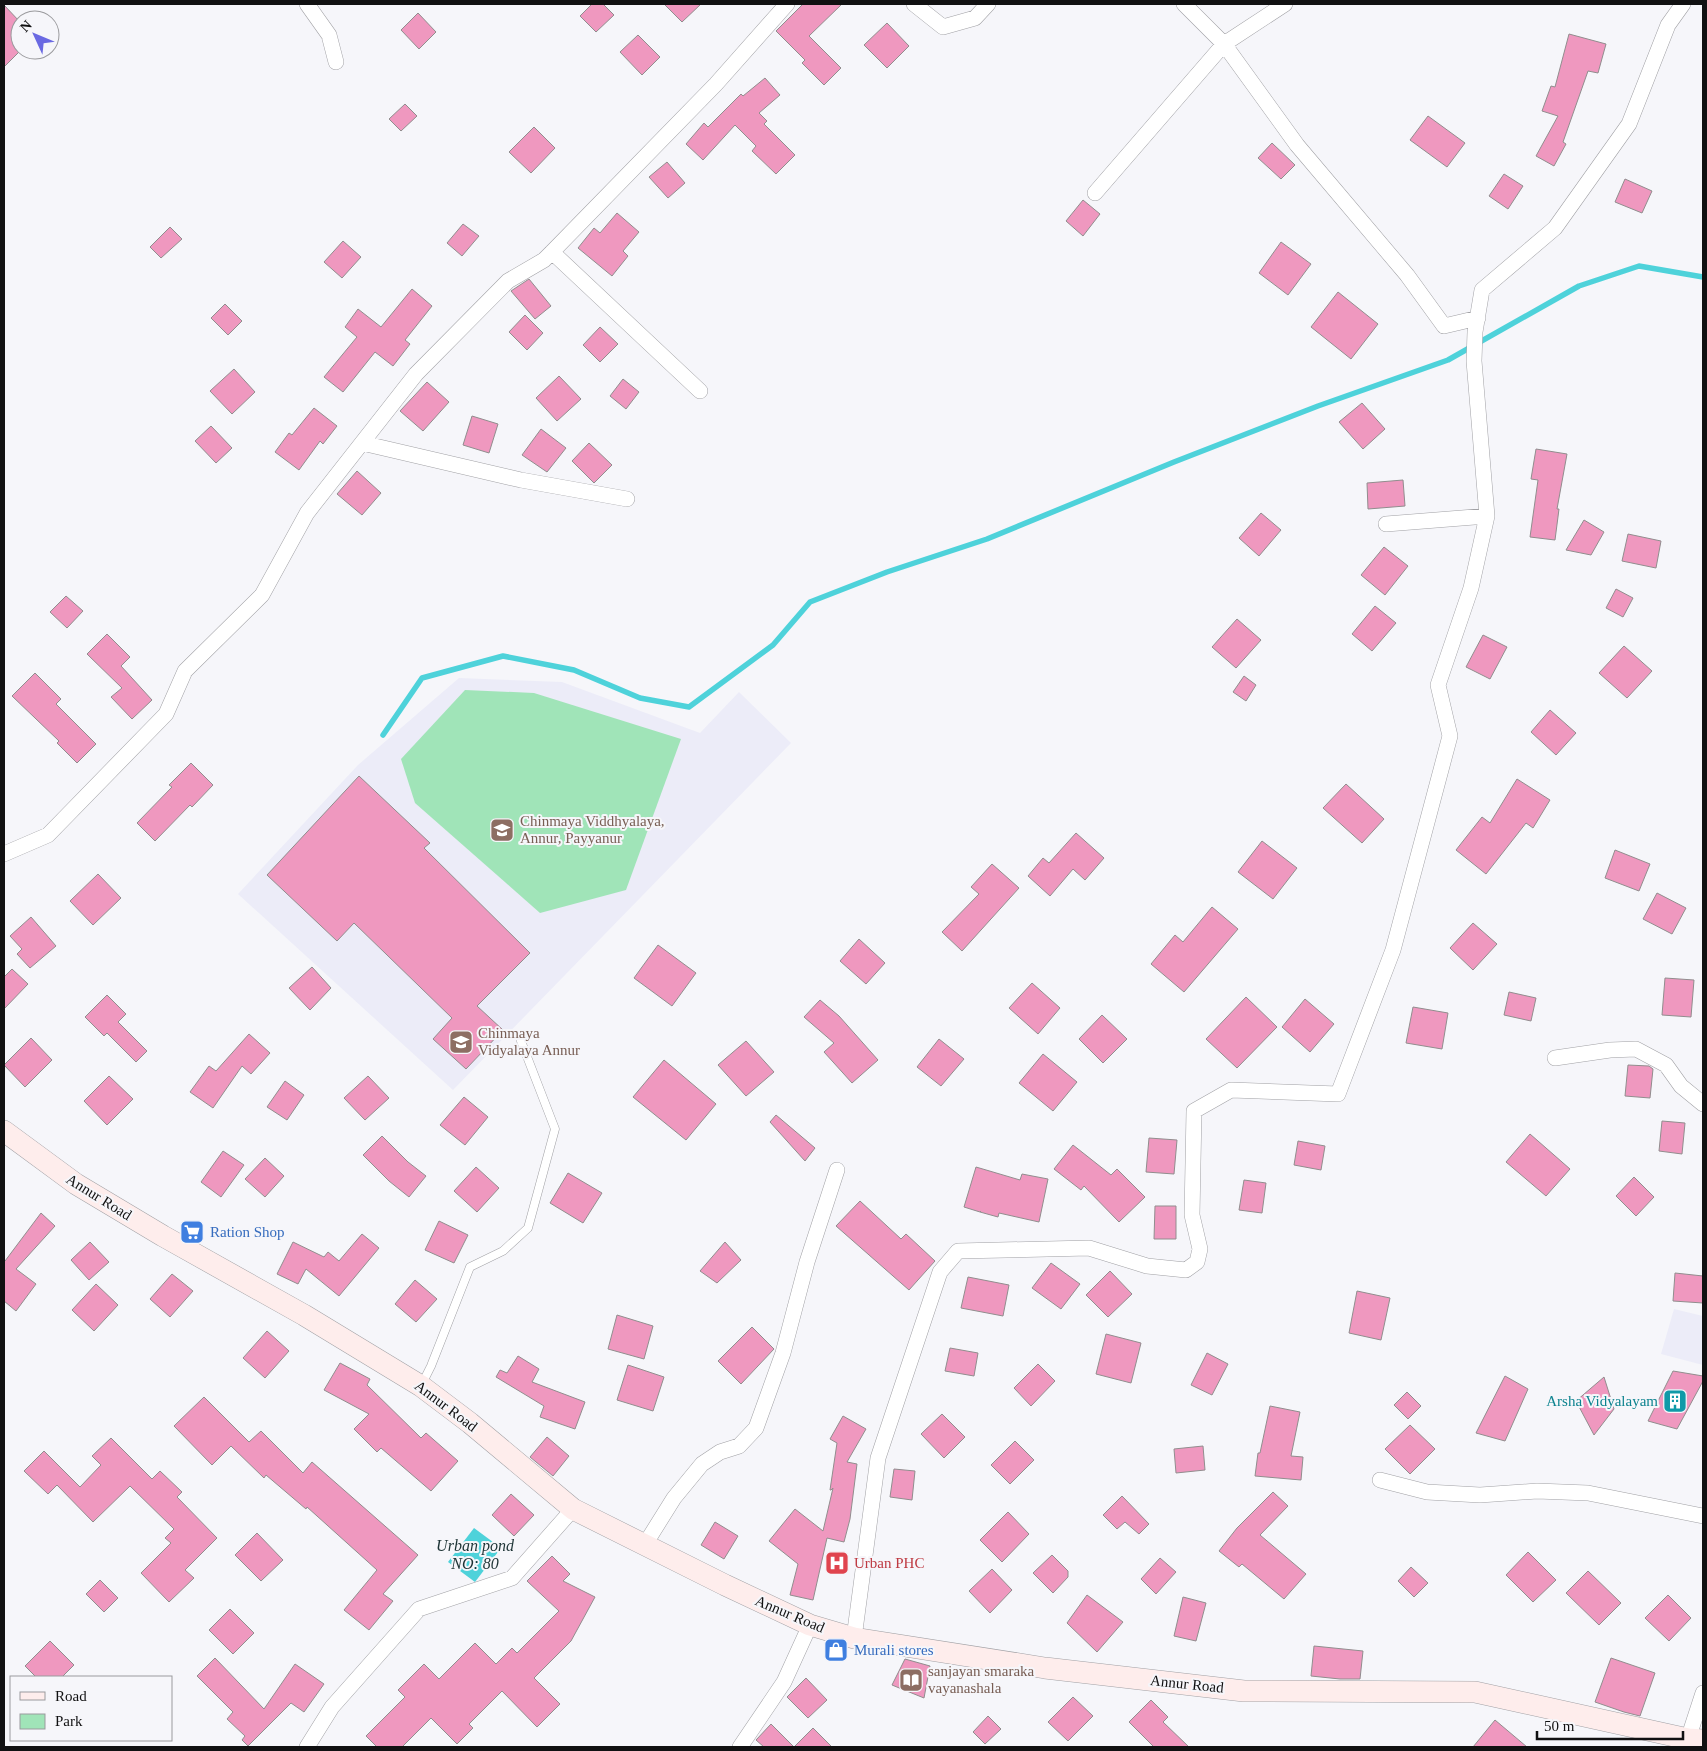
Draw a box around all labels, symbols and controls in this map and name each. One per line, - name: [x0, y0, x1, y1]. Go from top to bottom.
- north arrow: [10, 10, 60, 60]
- text: N: [17, 17, 35, 35]
- place label: Chinmaya Viddhyalaya, Annur, Payyanur: [520, 813, 665, 846]
- school or university icon: Chinmaya Viddhyalaya, Annur, Payyanur: [489, 817, 515, 843]
- place label: Chinmaya Vidyalaya Annur: [478, 1025, 580, 1058]
- school or university icon: Chinmaya Vidyalaya Annur: [448, 1029, 474, 1055]
- street label: Annur Road: [63, 1171, 135, 1224]
- supermarket icon: Ration Shop: [179, 1219, 205, 1245]
- place label: Ration Shop: [210, 1224, 285, 1240]
- street label: Annur Road: [412, 1377, 481, 1435]
- building icon: Arsha Vidyalayam: [1662, 1388, 1688, 1414]
- place label: Arsha Vidyalayam: [1546, 1393, 1658, 1409]
- water label: Urban pond NO: 80: [436, 1537, 515, 1572]
- hospital icon: Urban PHC: [824, 1550, 850, 1576]
- place label: Urban PHC: [854, 1555, 924, 1571]
- street label: Annur Road: [753, 1592, 828, 1636]
- shop icon: Murali stores: [823, 1637, 849, 1663]
- place label: Murali stores: [854, 1642, 934, 1658]
- place label: sanjayan smaraka vayanashala: [928, 1663, 1035, 1696]
- library icon: sanjayan smaraka vayanashala: [898, 1667, 924, 1693]
- street label: Annur Road: [1149, 1672, 1225, 1696]
- legend: [10, 1676, 172, 1741]
- text: Road: [55, 1688, 87, 1704]
- scale bar: [1537, 1708, 1683, 1740]
- text: Park: [55, 1713, 83, 1729]
- text: 50 m: [1544, 1718, 1575, 1734]

